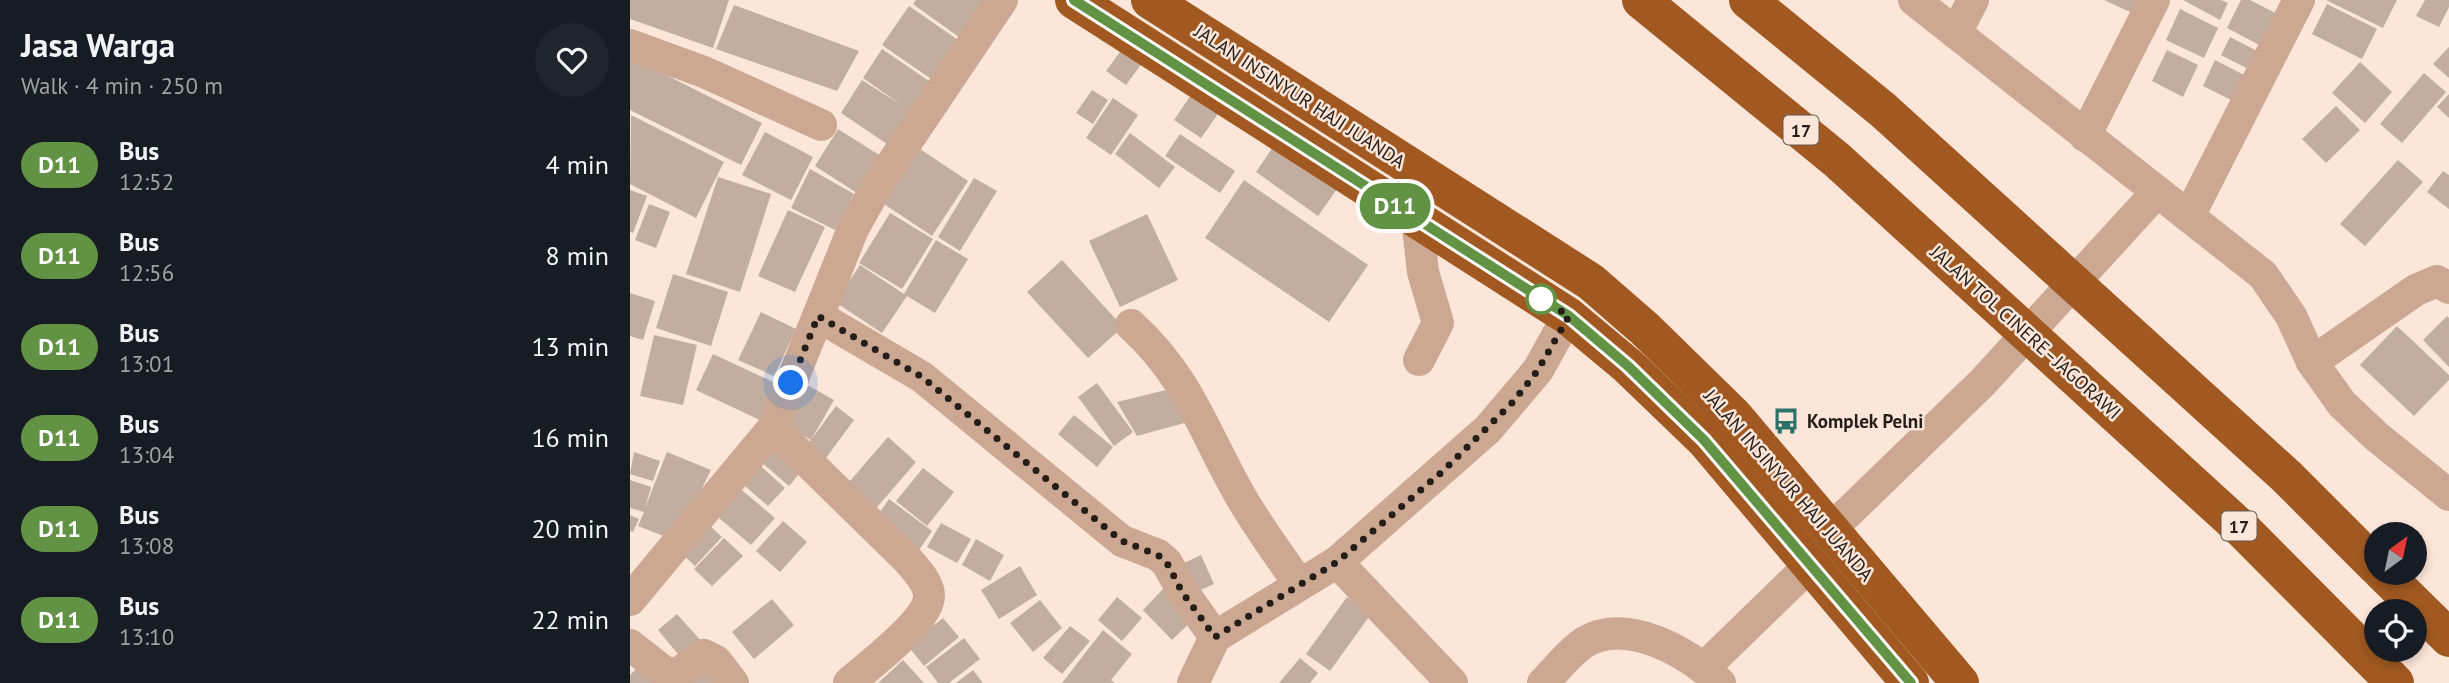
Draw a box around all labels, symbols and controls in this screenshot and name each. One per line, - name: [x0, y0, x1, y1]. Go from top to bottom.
- street label: JALAN INSINYUR HAJI JUANDA: [1189, 18, 1410, 173]
- text: Jasa Warga: [21, 23, 175, 66]
- button: heart: [535, 23, 609, 97]
- text: Walk · 4 min · 250 m: [21, 71, 223, 100]
- road number: 17: [1784, 116, 1818, 145]
- text: Bus: [119, 134, 159, 167]
- text: 4 min: [546, 148, 609, 181]
- text: D11: [38, 149, 81, 180]
- text: 12:52: [119, 167, 174, 196]
- line badge: D11: [1355, 183, 1435, 229]
- text: D11: [1374, 190, 1416, 221]
- text: Bus: [119, 225, 159, 258]
- text: 8 min: [546, 239, 609, 272]
- street label: JALAN TOL CINERE–JAGORAWI: [1925, 239, 2126, 424]
- text: D11: [38, 240, 81, 271]
- text: 12:56: [119, 258, 174, 287]
- unlabelled marker: [1526, 284, 1556, 314]
- text: Bus: [119, 316, 159, 349]
- text: 13 min: [531, 330, 609, 363]
- text: D11: [38, 331, 81, 362]
- text: 13:01: [119, 349, 174, 378]
- your location: [773, 365, 808, 400]
- street label: JALAN INSINYUR HAJI JUANDA: [1698, 383, 1879, 586]
- bus stop icon: Komplek Pelni: [1771, 406, 1801, 436]
- text: Bus: [119, 407, 159, 440]
- place label: Komplek Pelni: [1807, 409, 1923, 433]
- text: 16 min: [531, 421, 609, 454]
- text: D11: [38, 422, 81, 453]
- text: 13:04: [119, 440, 174, 469]
- text: Bus: [119, 498, 159, 531]
- text: 20 min: [531, 512, 609, 545]
- road number: 17: [2222, 512, 2256, 540]
- text: D11: [38, 513, 81, 544]
- north arrow: [2364, 522, 2427, 584]
- map controls: [2364, 522, 2427, 662]
- text: 13:08: [119, 531, 174, 560]
- text: Bus: [119, 589, 159, 622]
- button: locate: [2364, 599, 2427, 662]
- text: 22 min: [531, 603, 609, 636]
- text: D11: [38, 604, 81, 635]
- text: 13:10: [119, 622, 174, 651]

